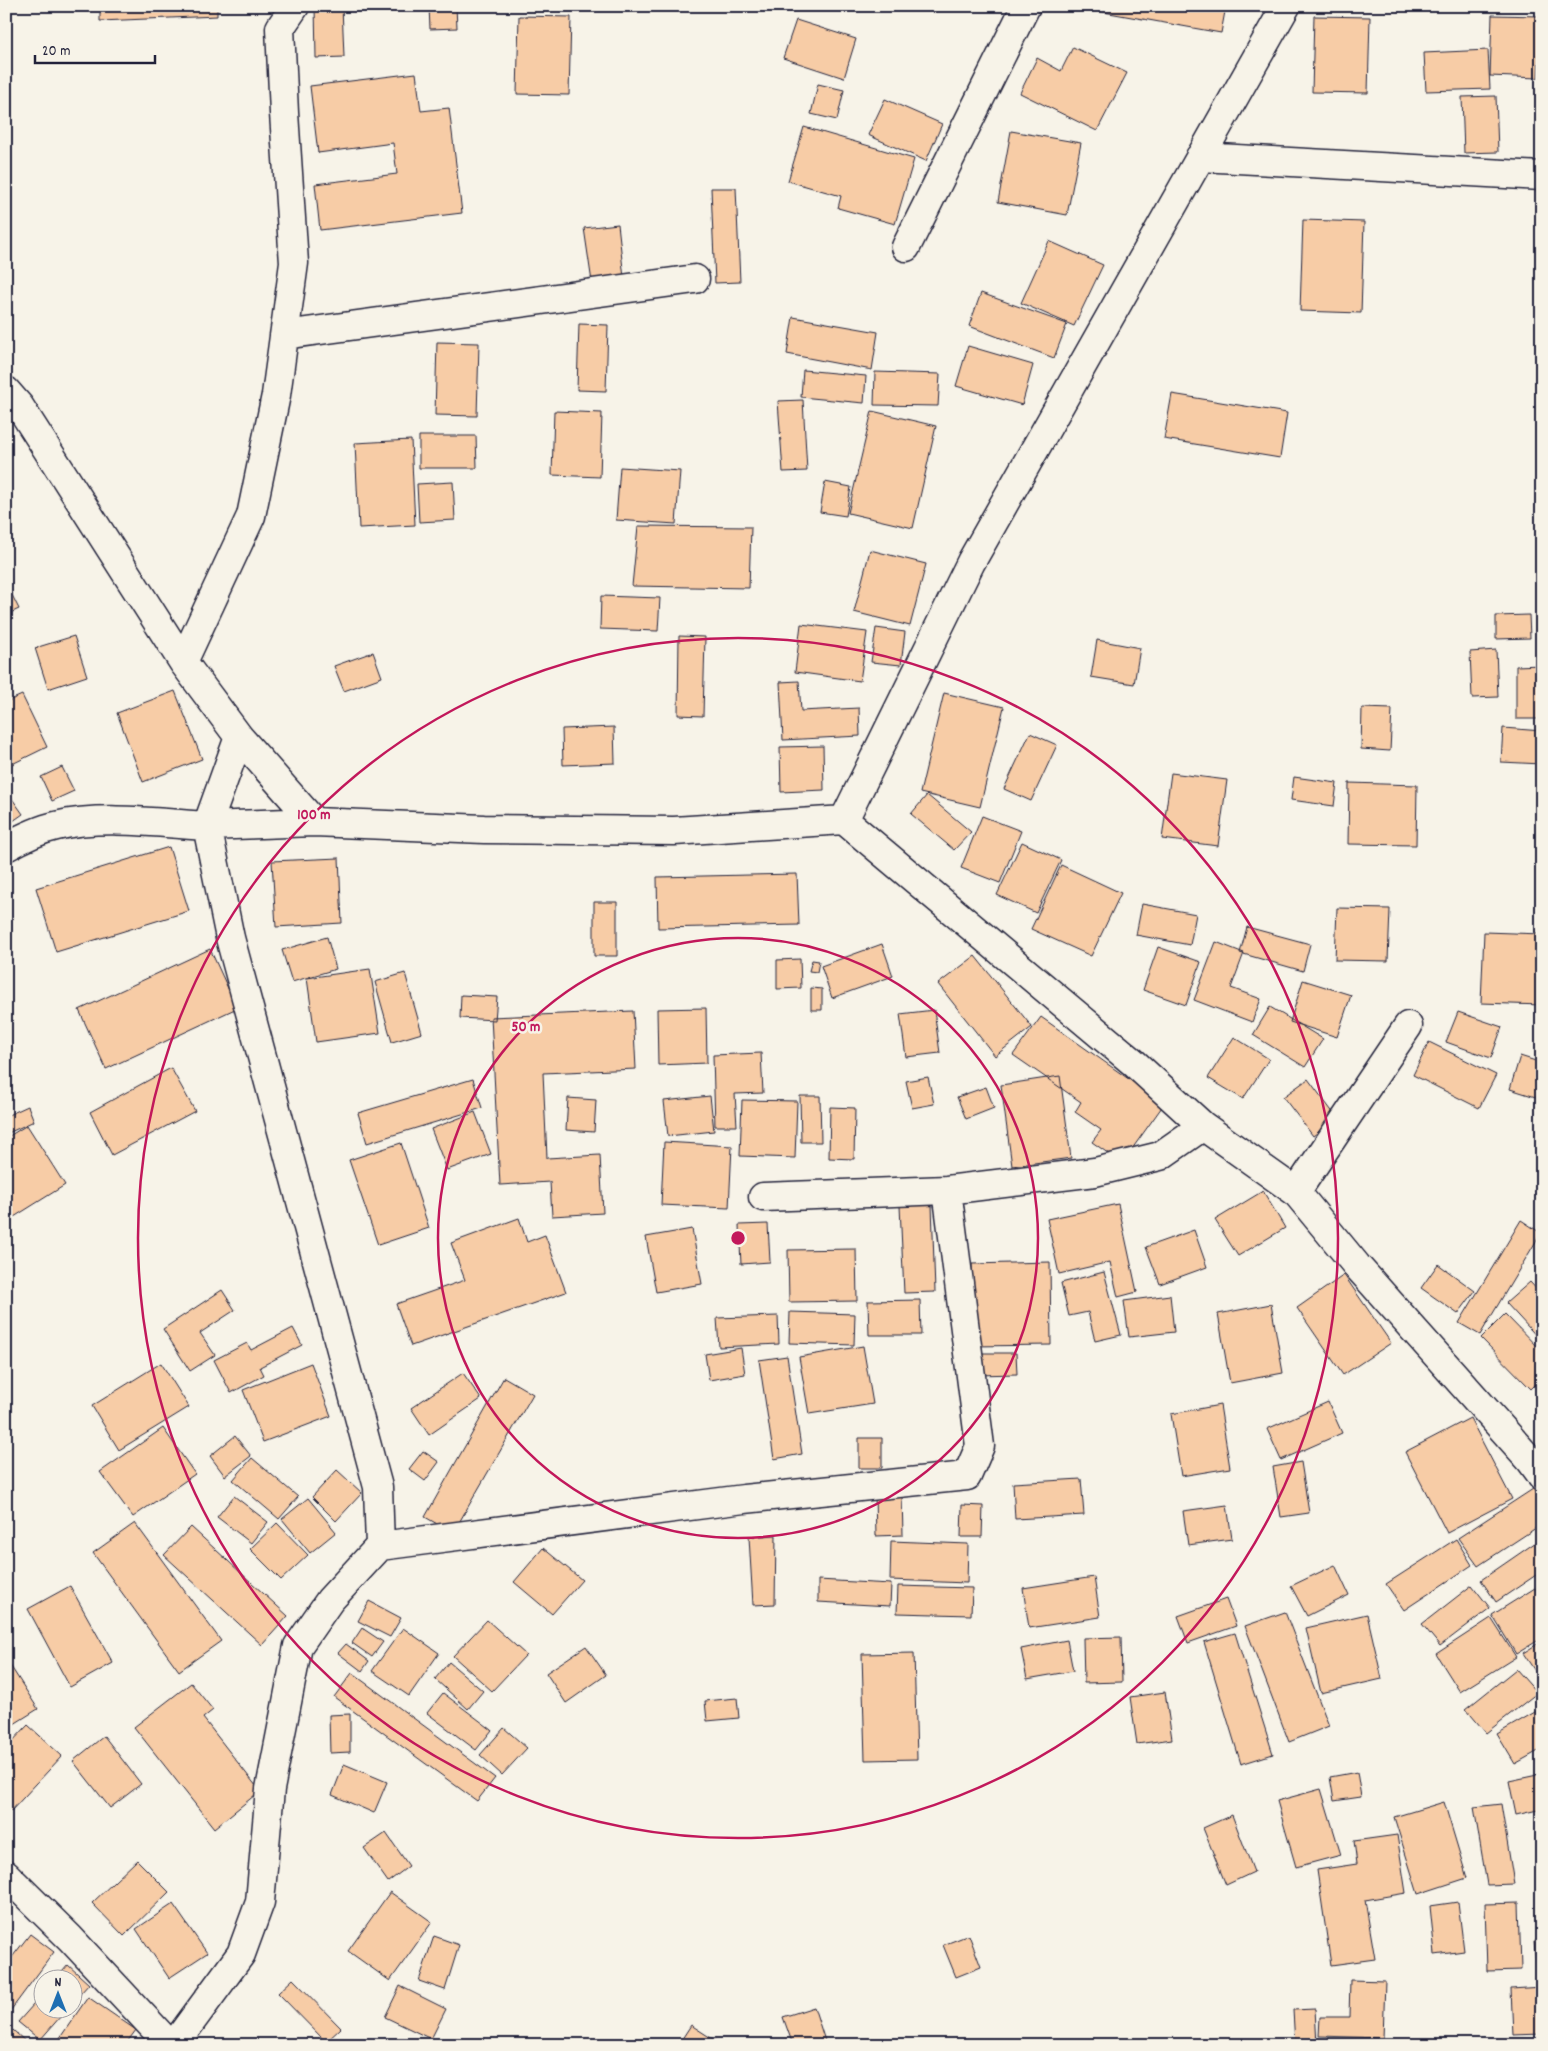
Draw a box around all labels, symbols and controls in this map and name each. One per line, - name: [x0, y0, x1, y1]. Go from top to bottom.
- scale bar: [35, 32, 155, 64]
- text: 20 m: [42, 41, 70, 63]
- text: 100 m: [297, 805, 331, 827]
- text: 50 m: [512, 1017, 540, 1039]
- centre of rings: [729, 1229, 747, 1247]
- north arrow: [32, 1968, 82, 2018]
- text: N: [55, 1973, 62, 1993]

